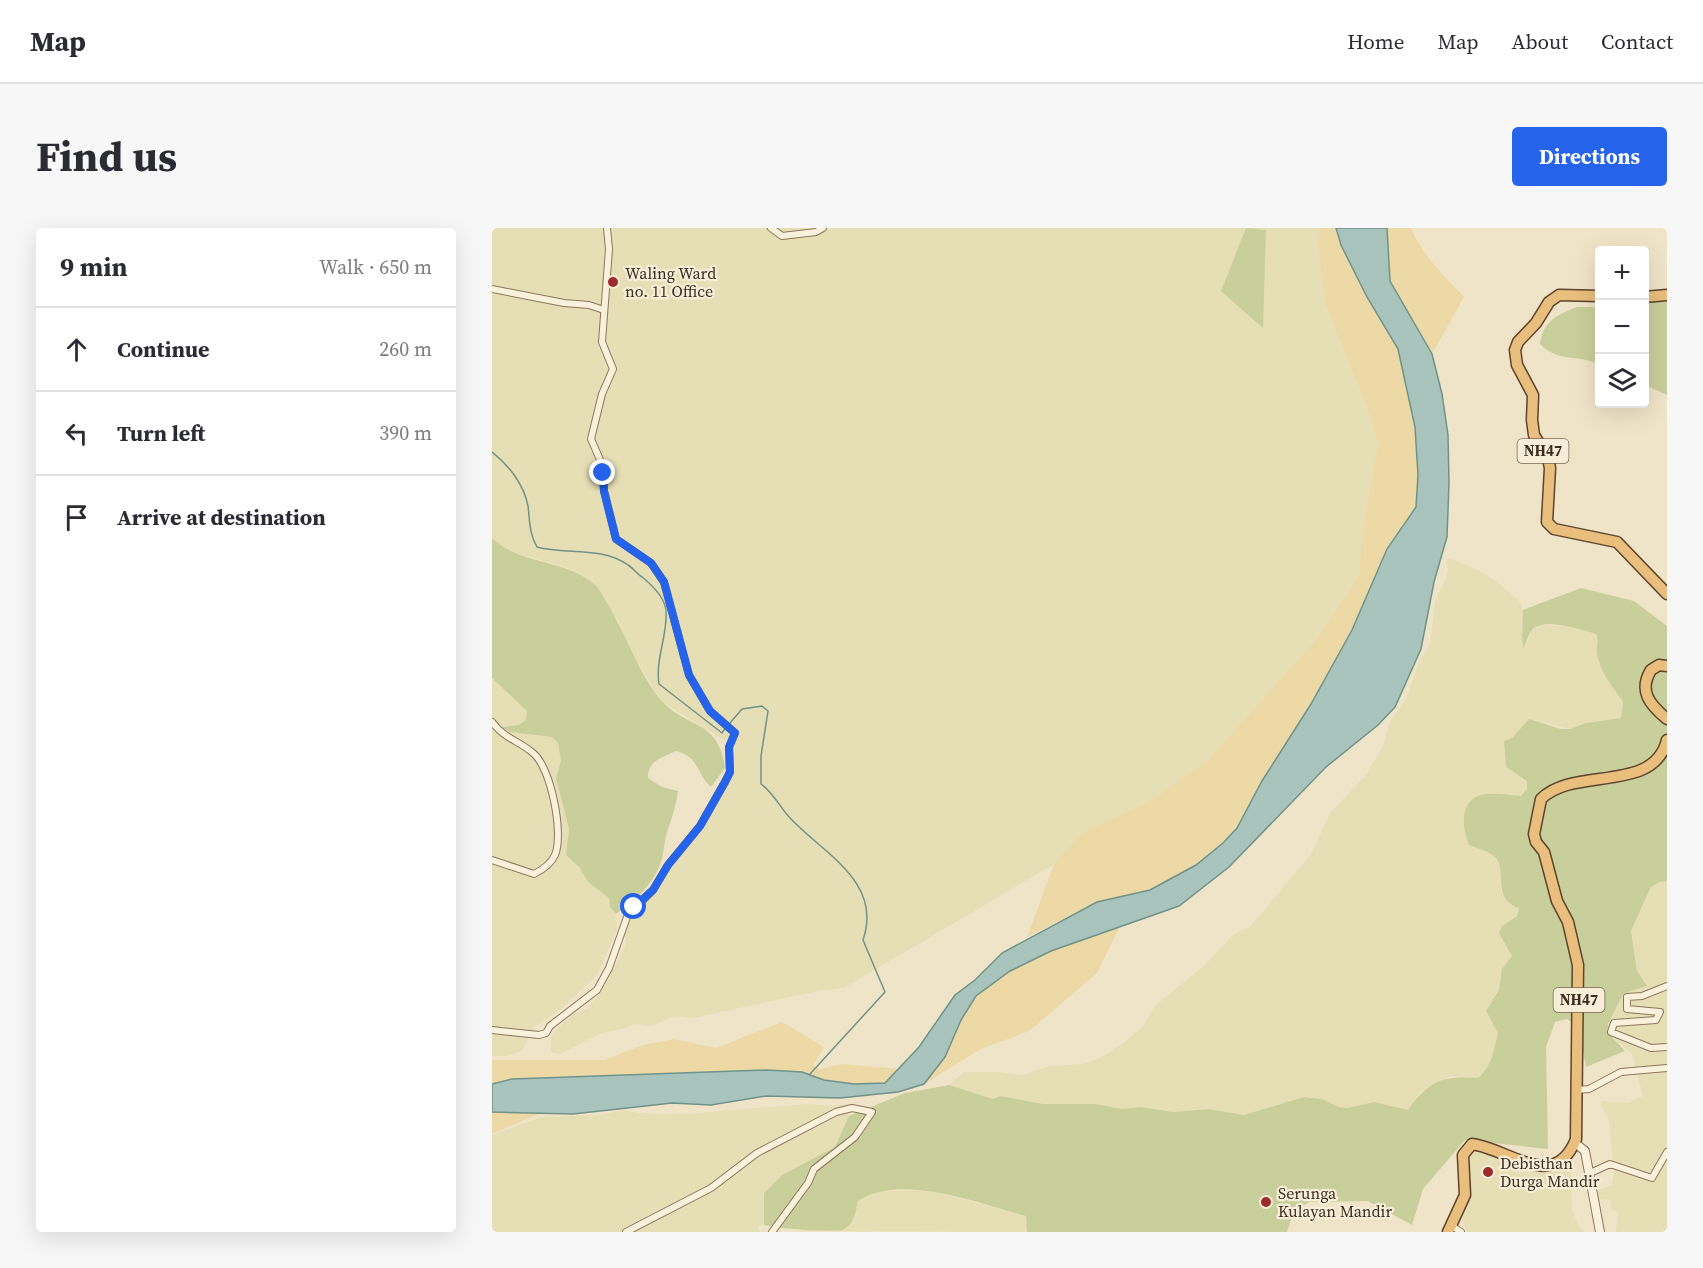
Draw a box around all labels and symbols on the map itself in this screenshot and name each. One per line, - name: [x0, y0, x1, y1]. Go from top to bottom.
- place label: Waling Ward no. 11 Office: [625, 262, 716, 302]
- marker: Waling Ward no. 11 Office: [606, 275, 620, 289]
- road number: NH47: [1518, 439, 1568, 463]
- route end: [589, 459, 615, 485]
- route start: [620, 893, 646, 919]
- road number: NH47: [1554, 988, 1604, 1012]
- place label: Debisthan Durga Mandir: [1500, 1152, 1600, 1192]
- marker: Debisthan Durga Mandir: [1481, 1165, 1495, 1179]
- place label: Serunga Kulayan Mandir: [1278, 1182, 1392, 1222]
- marker: Serunga Kulayan Mandir: [1259, 1195, 1273, 1209]

